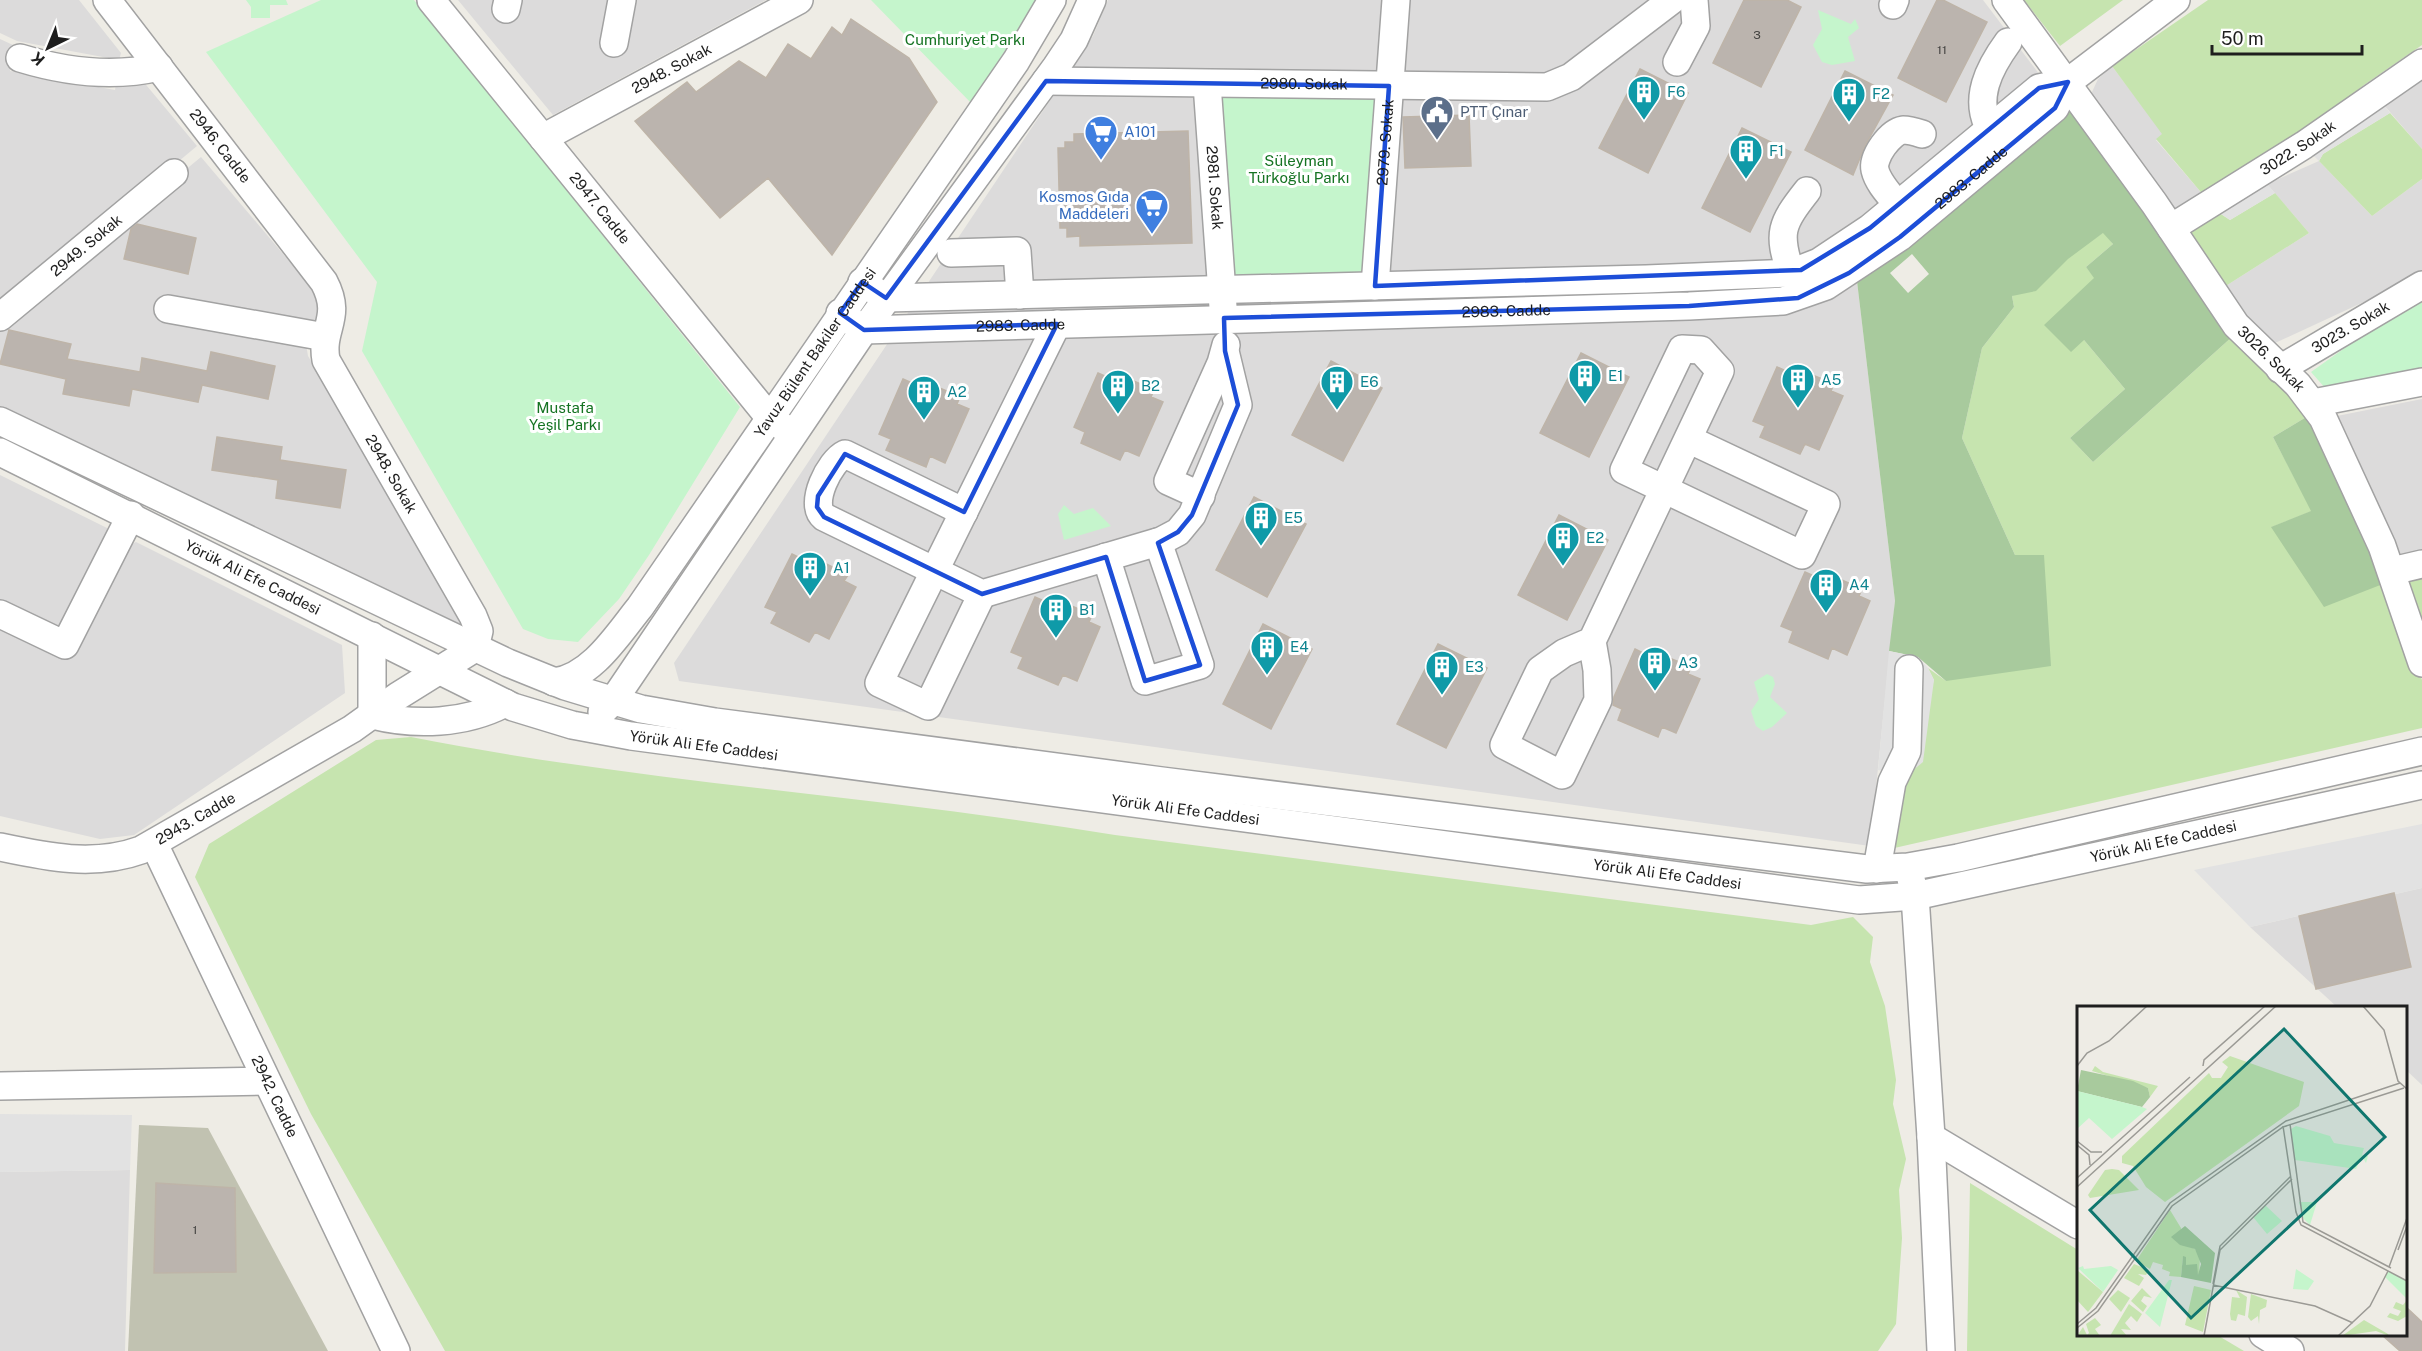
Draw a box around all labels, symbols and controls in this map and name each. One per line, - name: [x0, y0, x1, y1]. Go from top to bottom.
- north arrow: [18, 18, 78, 78]
- scale bar: [2212, 18, 2362, 56]
- house number: 3: [1753, 28, 1761, 42]
- text: 50 m: [2221, 28, 2264, 49]
- park label: Cumhuriyet Parkı: [905, 31, 1025, 48]
- street label: 2948. Sokak: [629, 40, 714, 97]
- house number: 11: [1937, 43, 1947, 57]
- text: K: [27, 47, 49, 69]
- building icon: F6: [1626, 74, 1662, 121]
- street label: 2980. Sokak: [1260, 75, 1348, 93]
- building icon: F2: [1831, 76, 1867, 123]
- place label: F6: [1667, 83, 1685, 100]
- place label: F2: [1872, 85, 1890, 102]
- public building icon: PTT Çınar: [1419, 94, 1455, 141]
- street label: 2979. Sokak: [1373, 99, 1397, 186]
- place label: PTT Çınar: [1460, 103, 1528, 120]
- street label: 2946. Cadde: [186, 105, 254, 186]
- supermarket icon: A101: [1083, 114, 1119, 161]
- street label: 3022. Sokak: [2257, 117, 2339, 178]
- place label: A101: [1124, 123, 1156, 140]
- building icon: F1: [1728, 133, 1764, 180]
- place label: F1: [1769, 142, 1784, 159]
- street label: 2983. Cadde: [1931, 142, 2011, 212]
- street label: 2981. Sokak: [1203, 145, 1226, 230]
- park label: Süleyman Türkoğlu Parkı: [1249, 152, 1349, 186]
- street label: 2947. Cadde: [566, 169, 634, 247]
- place label: Kosmos Gıda Maddeleri: [1039, 188, 1129, 222]
- supermarket icon: Kosmos Gıda Maddeleri: [1134, 188, 1170, 235]
- street label: 2949. Sokak: [47, 211, 125, 280]
- street label: Yavuz Bülent Bakiler Caddesi: [751, 264, 879, 440]
- street label: 3023. Sokak: [2308, 297, 2392, 356]
- street label: 2983. Cadde: [1461, 301, 1551, 321]
- street label: 2983. Cadde: [976, 315, 1065, 335]
- street label: 3026. Sokak: [2234, 322, 2309, 395]
- building icon: E1: [1567, 358, 1603, 405]
- building icon: A5: [1780, 362, 1816, 409]
- building icon: E6: [1319, 364, 1355, 411]
- place label: E1: [1608, 367, 1623, 384]
- building icon: B2: [1100, 368, 1136, 415]
- place label: A5: [1821, 371, 1841, 388]
- place label: E6: [1360, 373, 1379, 390]
- building icon: A2: [906, 374, 942, 421]
- place label: B2: [1141, 377, 1160, 394]
- place label: A2: [947, 383, 967, 400]
- park label: Mustafa Yeşil Parkı: [529, 399, 601, 433]
- street label: 2948. Sokak: [362, 431, 421, 516]
- building icon: E5: [1243, 500, 1279, 547]
- place label: E5: [1284, 509, 1303, 526]
- building icon: E2: [1545, 520, 1581, 567]
- place label: E2: [1586, 529, 1604, 546]
- street label: Yörük Ali Efe Caddesi: [182, 536, 323, 618]
- building icon: A1: [792, 550, 828, 597]
- place label: A1: [833, 559, 850, 576]
- building icon: A4: [1808, 567, 1844, 614]
- place label: A4: [1849, 576, 1869, 593]
- building icon: B1: [1038, 592, 1074, 639]
- place label: B1: [1079, 601, 1095, 618]
- building icon: E4: [1249, 629, 1285, 676]
- place label: E4: [1290, 638, 1309, 655]
- building icon: A3: [1637, 645, 1673, 692]
- building icon: E3: [1424, 649, 1460, 696]
- place label: A3: [1678, 654, 1698, 671]
- place label: E3: [1465, 658, 1484, 675]
- street label: Yörük Ali Efe Caddesi: [629, 727, 779, 764]
- street label: 2943. Cadde: [153, 789, 238, 848]
- street label: Yörük Ali Efe Caddesi: [1110, 791, 1261, 828]
- street label: Yörük Ali Efe Caddesi: [2089, 817, 2238, 865]
- street label: Yörük Ali Efe Caddesi: [1592, 856, 1742, 892]
- inset map: [2077, 1006, 2407, 1336]
- street label: 2942. Cadde: [248, 1053, 302, 1140]
- house number: 1: [193, 1223, 197, 1237]

